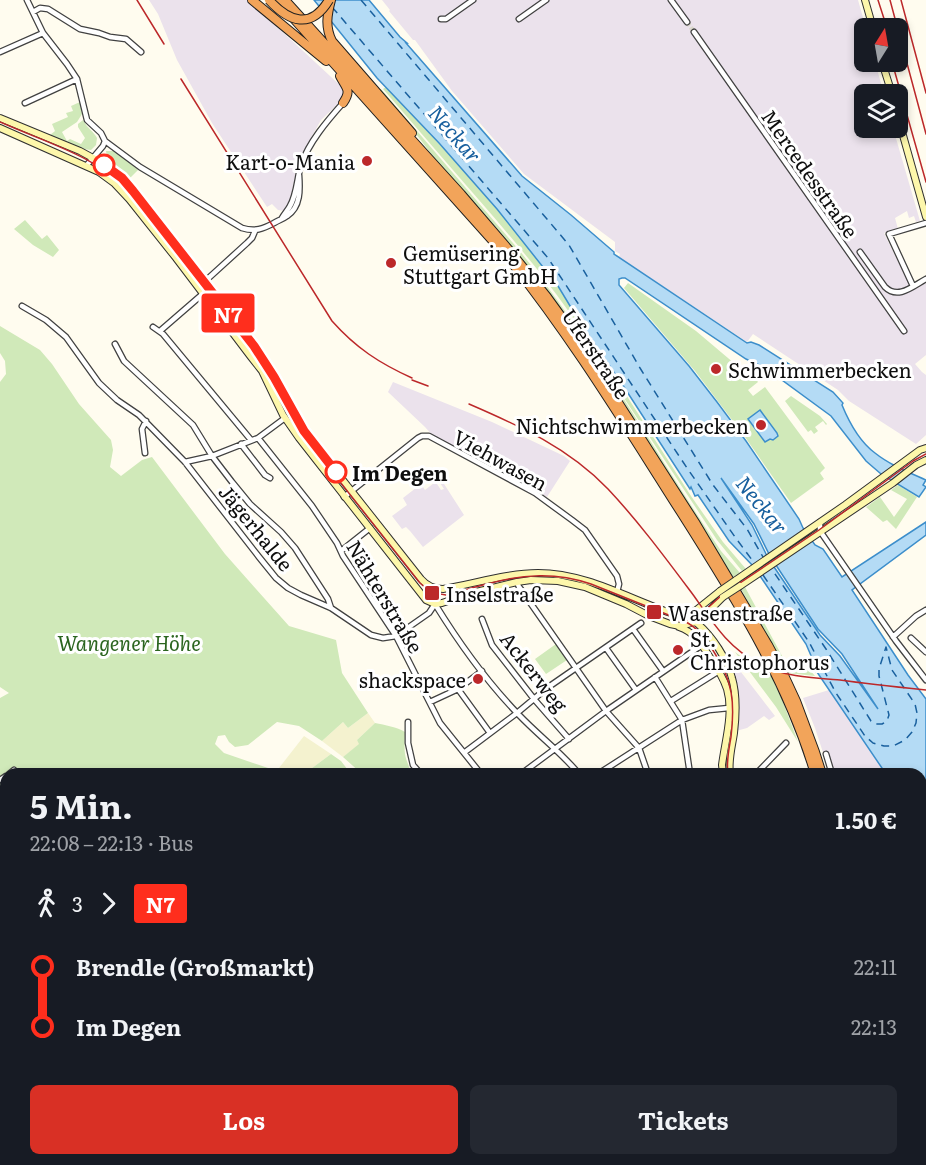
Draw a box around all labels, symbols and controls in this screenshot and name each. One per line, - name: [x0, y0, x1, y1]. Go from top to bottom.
- north arrow: [854, 18, 908, 72]
- map controls: [854, 18, 908, 138]
- button: layers: [854, 84, 908, 138]
- water label: Neckar: [422, 97, 490, 169]
- street label: Mercedesstraße: [755, 102, 867, 244]
- place label: Kart-o-Mania: [225, 146, 355, 176]
- unlabelled marker: [93, 154, 115, 176]
- marker: Kart-o-Mania: [360, 154, 374, 168]
- place label: Gemüsering Stuttgart GmbH: [403, 237, 557, 290]
- marker: Gemüsering Stuttgart GmbH: [384, 256, 398, 270]
- line badge: N7: [201, 294, 255, 332]
- text: N7: [213, 298, 243, 329]
- street label: Uferstraße: [556, 302, 638, 404]
- place label: Schwimmerbecken: [728, 354, 912, 384]
- marker: Schwimmerbecken: [709, 362, 723, 376]
- place label: Nichtschwimmerbecken: [515, 410, 749, 440]
- marker: Nichtschwimmerbecken: [754, 418, 768, 432]
- street label: Viehwasen: [448, 421, 554, 497]
- place label: Im Degen: [352, 457, 448, 487]
- marker: Im Degen: [325, 461, 347, 483]
- water label: Neckar: [730, 468, 796, 540]
- street label: Jägerhalde: [213, 477, 301, 577]
- street label: Nähterstraße: [340, 534, 432, 658]
- place label: Inselstraße: [446, 578, 554, 608]
- marker: Inselstraße: [423, 584, 441, 602]
- place label: Wasenstraße: [668, 597, 793, 627]
- marker: Wasenstraße: [645, 603, 663, 621]
- place label: St. Christophorus: [690, 623, 829, 676]
- street label: Ackerweg: [494, 625, 576, 718]
- park label: Wangener Höhe: [57, 627, 201, 657]
- marker: St. Christophorus: [671, 643, 685, 657]
- place label: shackspace: [359, 664, 466, 694]
- marker: shackspace: [471, 672, 485, 686]
- text: 5 Min.: [30, 780, 133, 829]
- text: 1.50 €: [835, 803, 897, 836]
- text: 22:08 – 22:13 · Bus: [30, 827, 193, 857]
- icon: walk: [30, 887, 63, 920]
- icon: forward: [92, 887, 125, 920]
- text: 3: [72, 888, 83, 918]
- text: N7: [146, 888, 175, 919]
- text: Brendle (Großmarkt): [76, 950, 314, 983]
- text: 22:11: [854, 951, 897, 981]
- text: Im Degen: [76, 1010, 181, 1043]
- text: 22:13: [851, 1011, 897, 1041]
- button: Los: [30, 1085, 458, 1154]
- button: Tickets: [470, 1085, 897, 1154]

